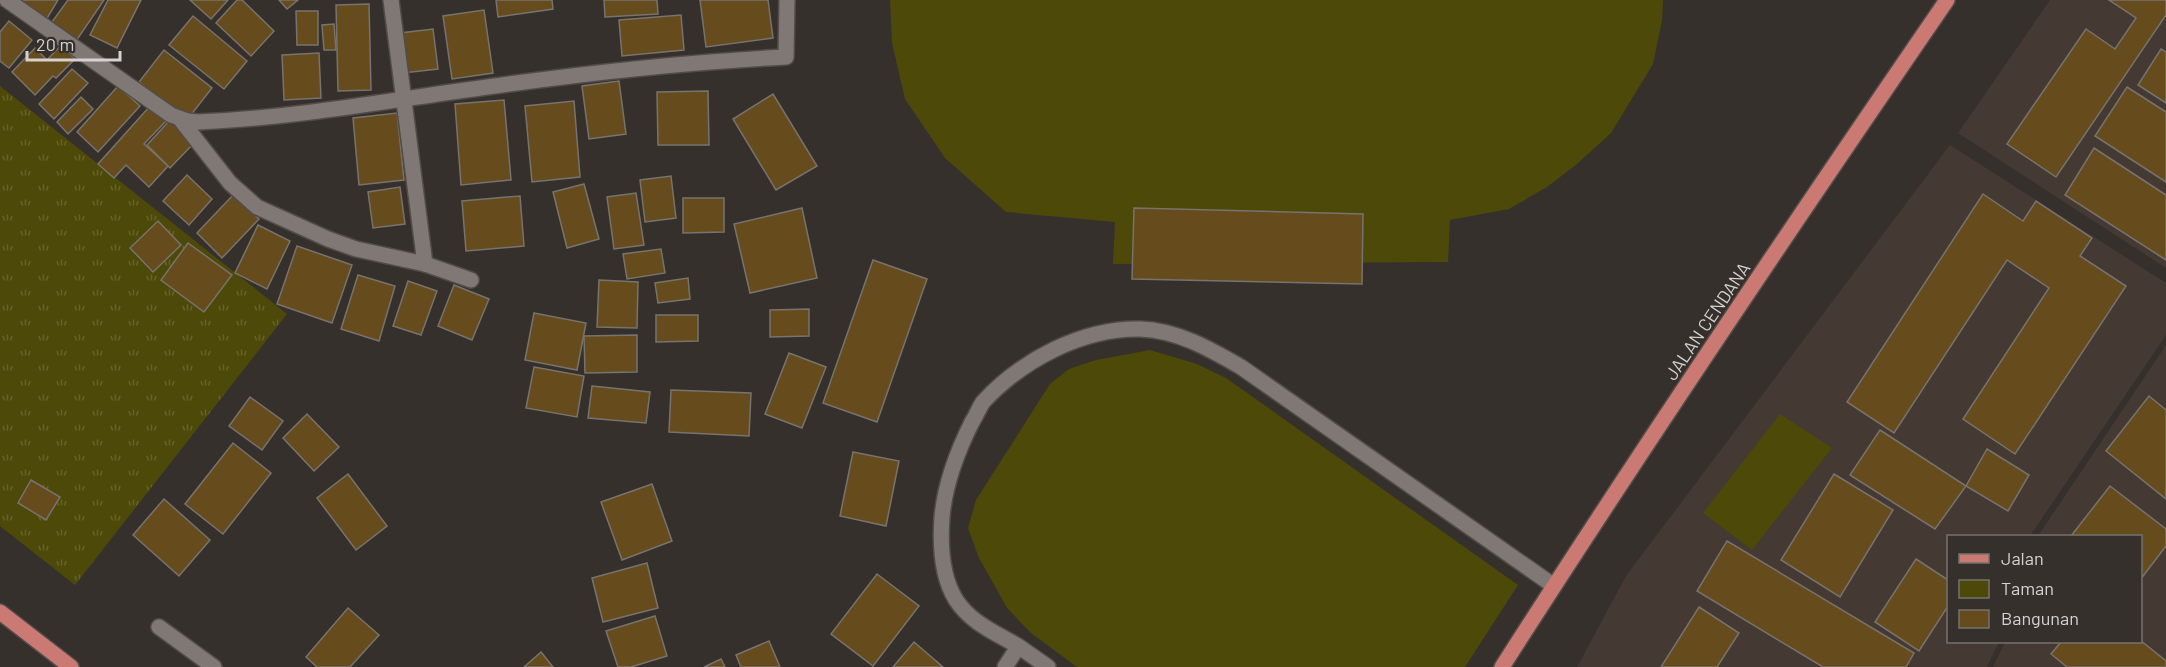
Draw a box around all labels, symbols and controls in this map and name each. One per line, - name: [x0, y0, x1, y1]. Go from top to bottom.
- scale bar: [27, 24, 120, 62]
- text: 20 m: [36, 33, 74, 55]
- street label: JALAN CENDANA: [1659, 258, 1755, 384]
- legend: [1947, 535, 2142, 643]
- text: Jalan: [2001, 547, 2044, 569]
- text: Taman: [2001, 577, 2054, 599]
- text: Bangunan: [2001, 607, 2079, 629]

